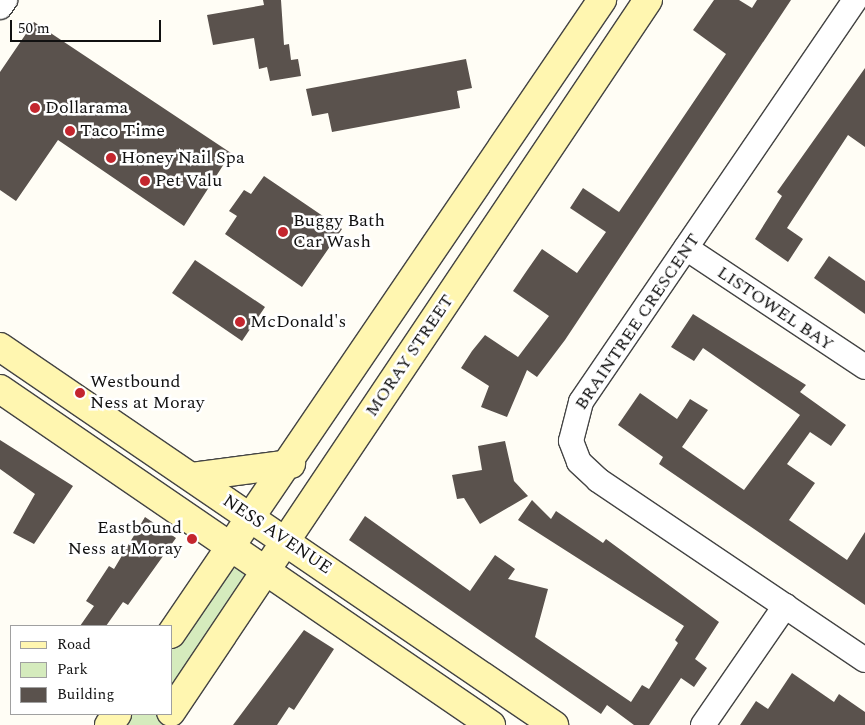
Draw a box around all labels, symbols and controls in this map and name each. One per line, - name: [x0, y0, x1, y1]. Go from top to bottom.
- scale bar: [12, 10, 164, 42]
- text: 50 m: [18, 17, 50, 40]
- place label: Dollarama: [45, 97, 128, 119]
- marker: Dollarama: [29, 102, 41, 114]
- place label: Taco Time: [80, 120, 165, 142]
- marker: Taco Time: [64, 125, 76, 137]
- place label: Honey Nail Spa: [121, 147, 245, 169]
- marker: Honey Nail Spa: [105, 152, 117, 164]
- place label: Pet Valu: [155, 170, 222, 192]
- marker: Pet Valu: [139, 175, 151, 187]
- place label: Buggy Bath Car Wash: [293, 211, 385, 253]
- marker: Buggy Bath Car Wash: [277, 226, 289, 238]
- street label: BRAINTREE CRESCENT: [571, 230, 705, 414]
- street label: LISTOWEL BAY: [713, 262, 837, 356]
- street label: MORAY STREET: [361, 291, 459, 421]
- place label: McDonald's: [250, 311, 346, 333]
- marker: McDonald's: [234, 316, 246, 328]
- place label: Westbound Ness at Moray: [90, 372, 204, 414]
- marker: Westbound Ness at Moray: [74, 387, 86, 399]
- street label: NESS AVENUE: [218, 491, 336, 579]
- place label: Eastbound Ness at Moray: [68, 518, 182, 560]
- marker: Eastbound Ness at Moray: [186, 533, 198, 545]
- legend: [10, 625, 172, 715]
- text: Road: [57, 633, 91, 656]
- text: Park: [57, 658, 88, 681]
- text: Building: [57, 683, 114, 706]

